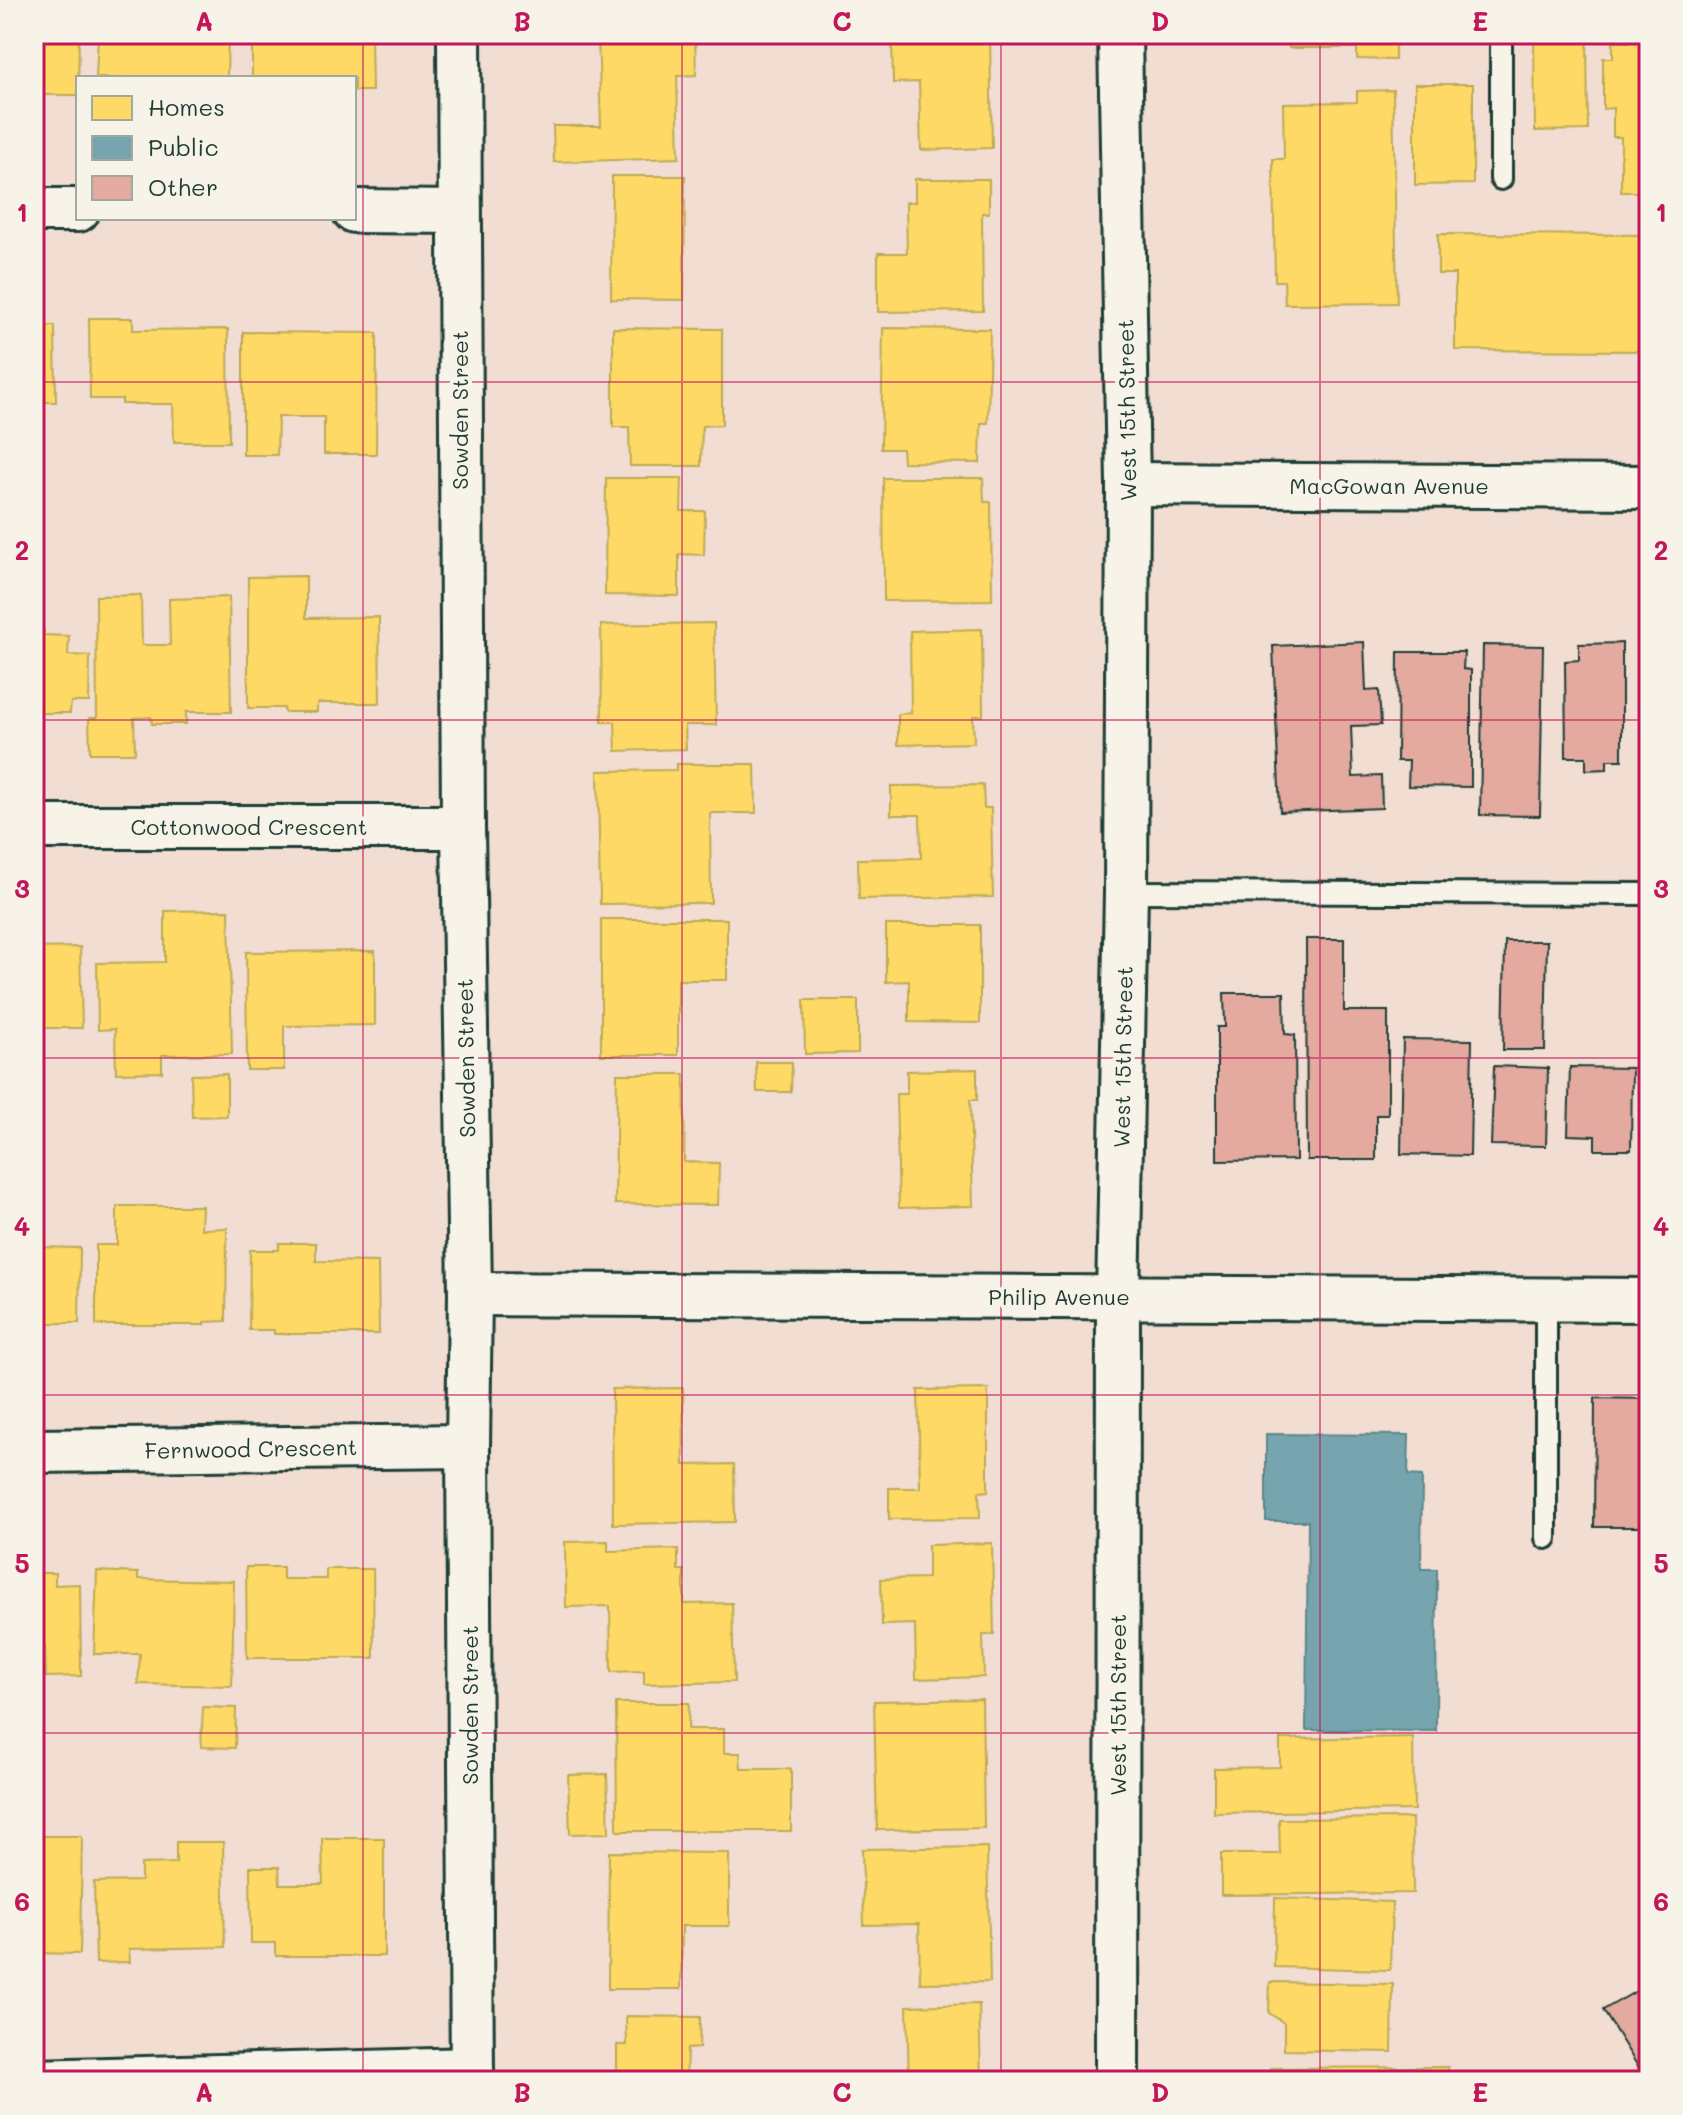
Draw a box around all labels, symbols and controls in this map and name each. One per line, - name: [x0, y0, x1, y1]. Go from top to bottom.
- text: A: [195, 4, 213, 38]
- text: B: [513, 4, 531, 38]
- text: C: [832, 4, 852, 38]
- text: D: [1151, 4, 1169, 38]
- text: E: [1472, 4, 1488, 38]
- legend: [76, 76, 356, 220]
- text: Homes: [148, 91, 225, 122]
- text: Public: [148, 131, 219, 162]
- text: Other: [148, 171, 218, 202]
- text: 1: [16, 195, 28, 229]
- text: 1: [1655, 195, 1667, 229]
- street label: West 15th Street: [1110, 319, 1143, 501]
- street label: Sowden Street: [445, 330, 474, 490]
- street label: MacGowan Avenue: [1289, 471, 1489, 500]
- text: 2: [15, 533, 29, 567]
- text: 2: [1654, 533, 1668, 567]
- street label: Cottonwood Crescent: [131, 812, 368, 841]
- text: 3: [14, 871, 30, 905]
- text: 3: [1653, 871, 1669, 905]
- street label: West 15th Street: [1106, 966, 1139, 1148]
- street label: Sowden Street: [450, 978, 481, 1138]
- text: 4: [14, 1209, 30, 1243]
- text: 4: [1653, 1209, 1669, 1243]
- street label: Philip Avenue: [988, 1282, 1130, 1311]
- street label: Fernwood Crescent: [144, 1432, 358, 1465]
- text: 5: [14, 1546, 30, 1580]
- text: 5: [1653, 1546, 1669, 1580]
- street label: West 15th Street: [1103, 1614, 1132, 1796]
- street label: Sowden Street: [455, 1625, 484, 1785]
- text: 6: [14, 1884, 30, 1918]
- text: 6: [1653, 1884, 1669, 1918]
- text: A: [195, 2075, 213, 2109]
- text: B: [513, 2075, 531, 2109]
- text: C: [832, 2075, 852, 2109]
- text: D: [1151, 2075, 1169, 2109]
- text: E: [1472, 2075, 1488, 2109]

